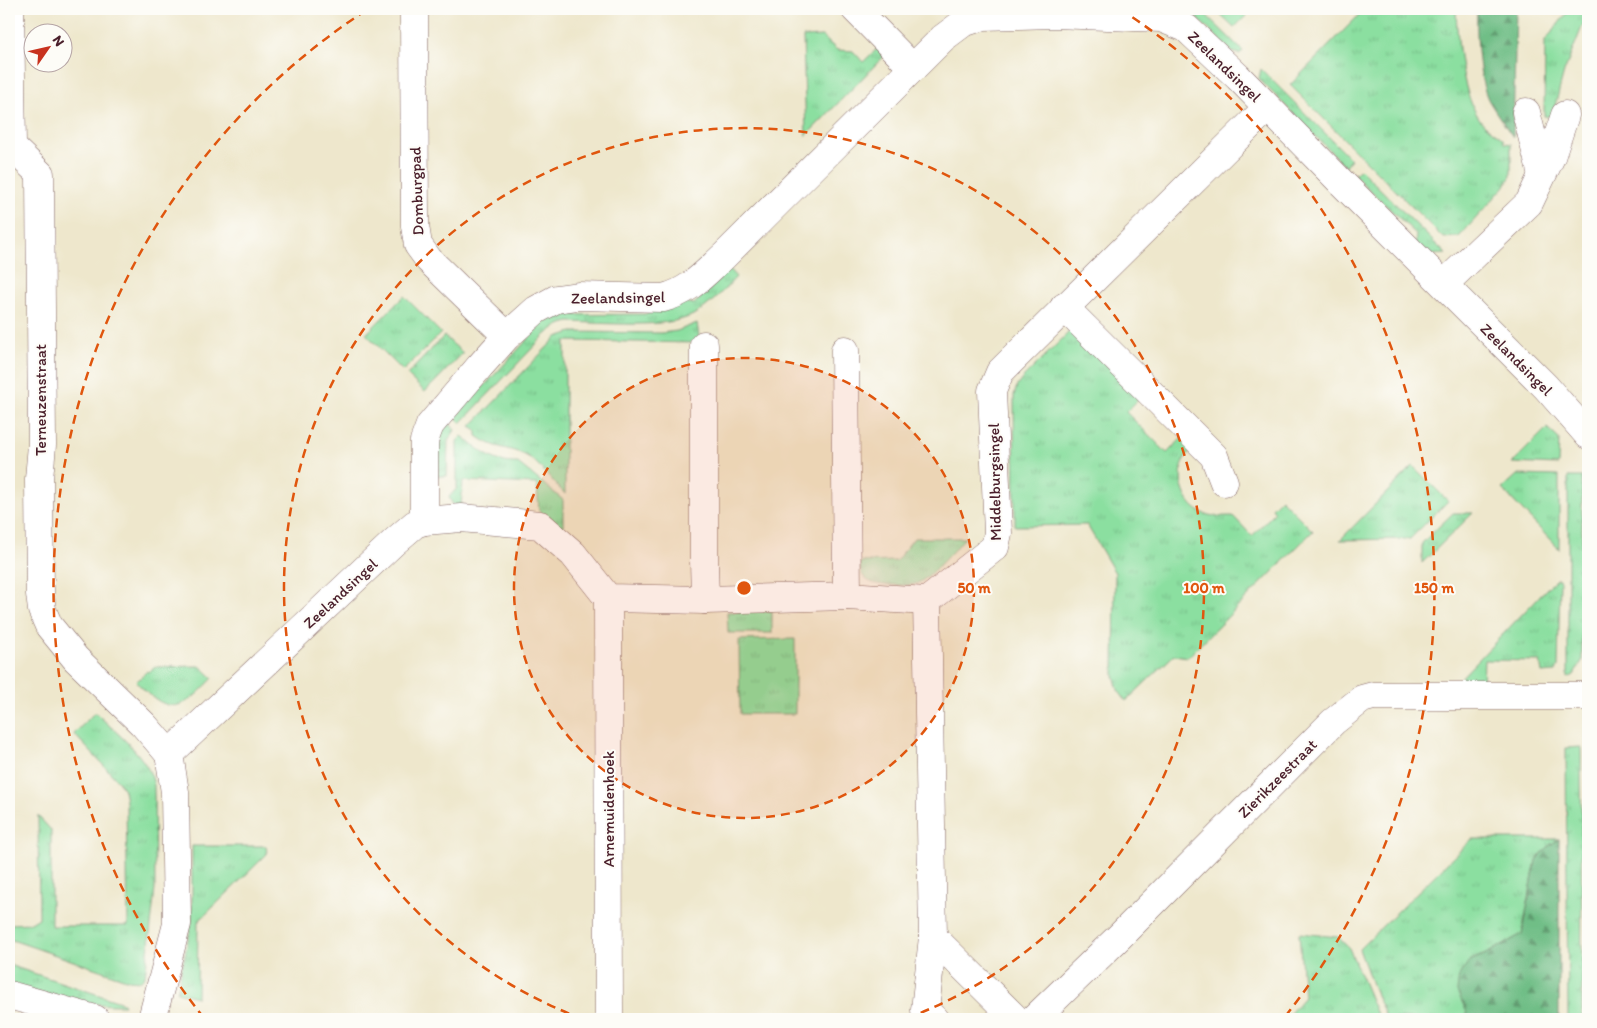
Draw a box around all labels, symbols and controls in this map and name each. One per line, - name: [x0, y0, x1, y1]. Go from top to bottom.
- north arrow: [22, 22, 72, 72]
- street label: Zeelandsingel: [1184, 27, 1266, 106]
- text: N: [49, 32, 68, 50]
- street label: Domburgpad: [405, 146, 428, 236]
- street label: Zeelandsingel: [571, 287, 666, 308]
- street label: Zeelandsingel: [1477, 319, 1557, 400]
- street label: Terneuzenstraat: [31, 344, 50, 456]
- street label: Middelburgsingel: [984, 423, 1005, 541]
- street label: Zeelandsingel: [299, 554, 382, 633]
- centre of rings: [735, 579, 753, 597]
- text: 50 m: [957, 579, 991, 597]
- text: 100 m: [1183, 579, 1225, 597]
- text: 150 m: [1414, 579, 1454, 597]
- street label: Zierikzeestraat: [1234, 735, 1321, 822]
- street label: Arnemuidenhoek: [599, 750, 618, 867]

